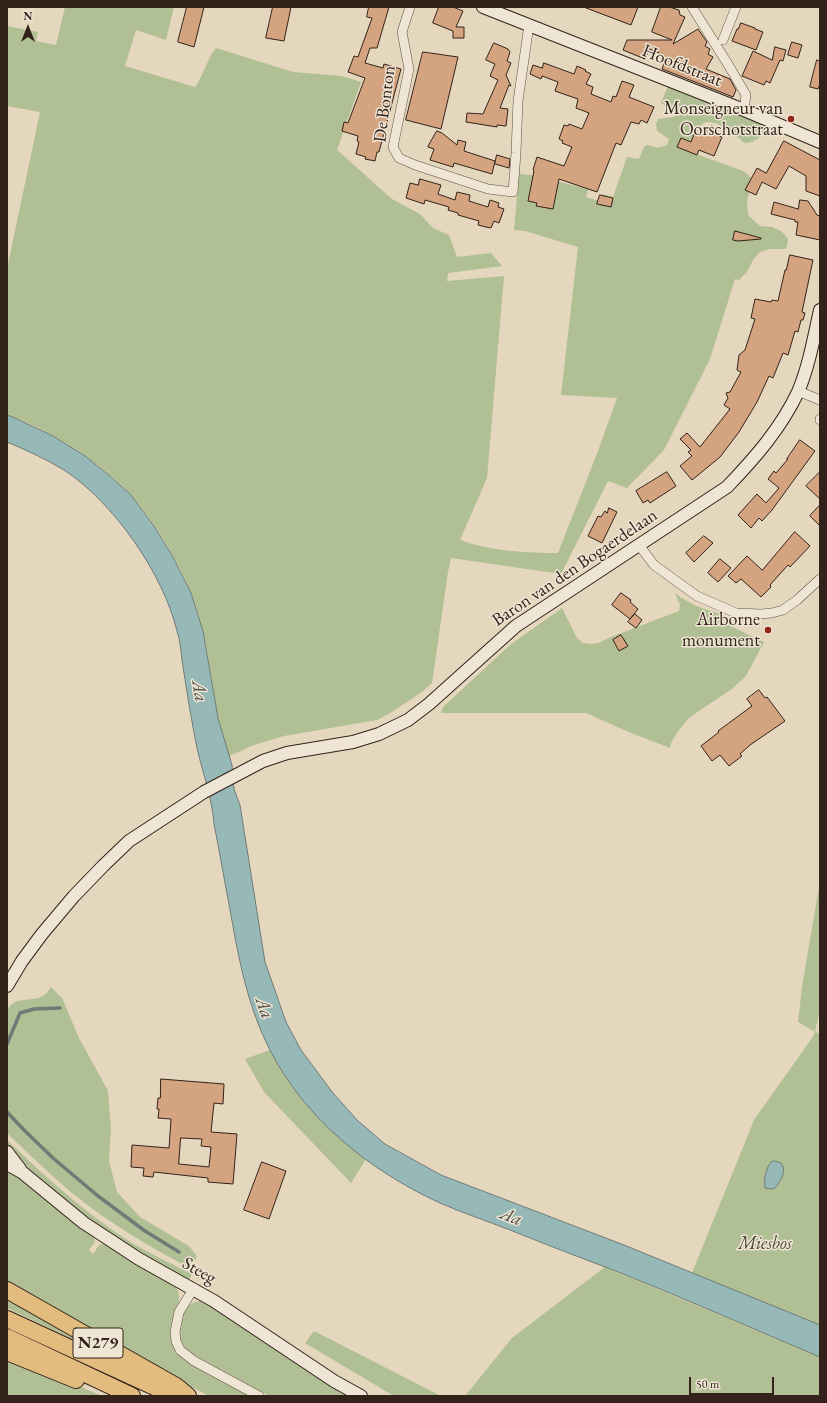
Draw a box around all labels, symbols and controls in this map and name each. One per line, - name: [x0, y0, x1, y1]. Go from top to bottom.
- north arrow: [8, 8, 48, 48]
- text: N: [24, 9, 32, 23]
- street label: Hoofdstraat: [639, 40, 725, 92]
- street label: De Bonton: [370, 64, 400, 144]
- place label: Monseigneur van Oorschotstraat: [664, 98, 783, 140]
- marker: Monseigneur van Oorschotstraat: [786, 114, 796, 124]
- street label: Baron van den Bogaerdelaan: [488, 505, 662, 631]
- place label: Airborne monument: [682, 609, 760, 652]
- marker: Airborne monument: [763, 625, 773, 635]
- water label: Aa: [186, 679, 212, 703]
- water label: Aa: [250, 994, 278, 1022]
- water label: Aa: [497, 1202, 525, 1232]
- park label: Miesbos: [738, 1233, 792, 1255]
- street label: Steeg: [178, 1253, 220, 1289]
- road number: N279: [73, 1328, 123, 1358]
- scale bar: [691, 1369, 776, 1395]
- text: 50 m: [696, 1376, 719, 1392]

